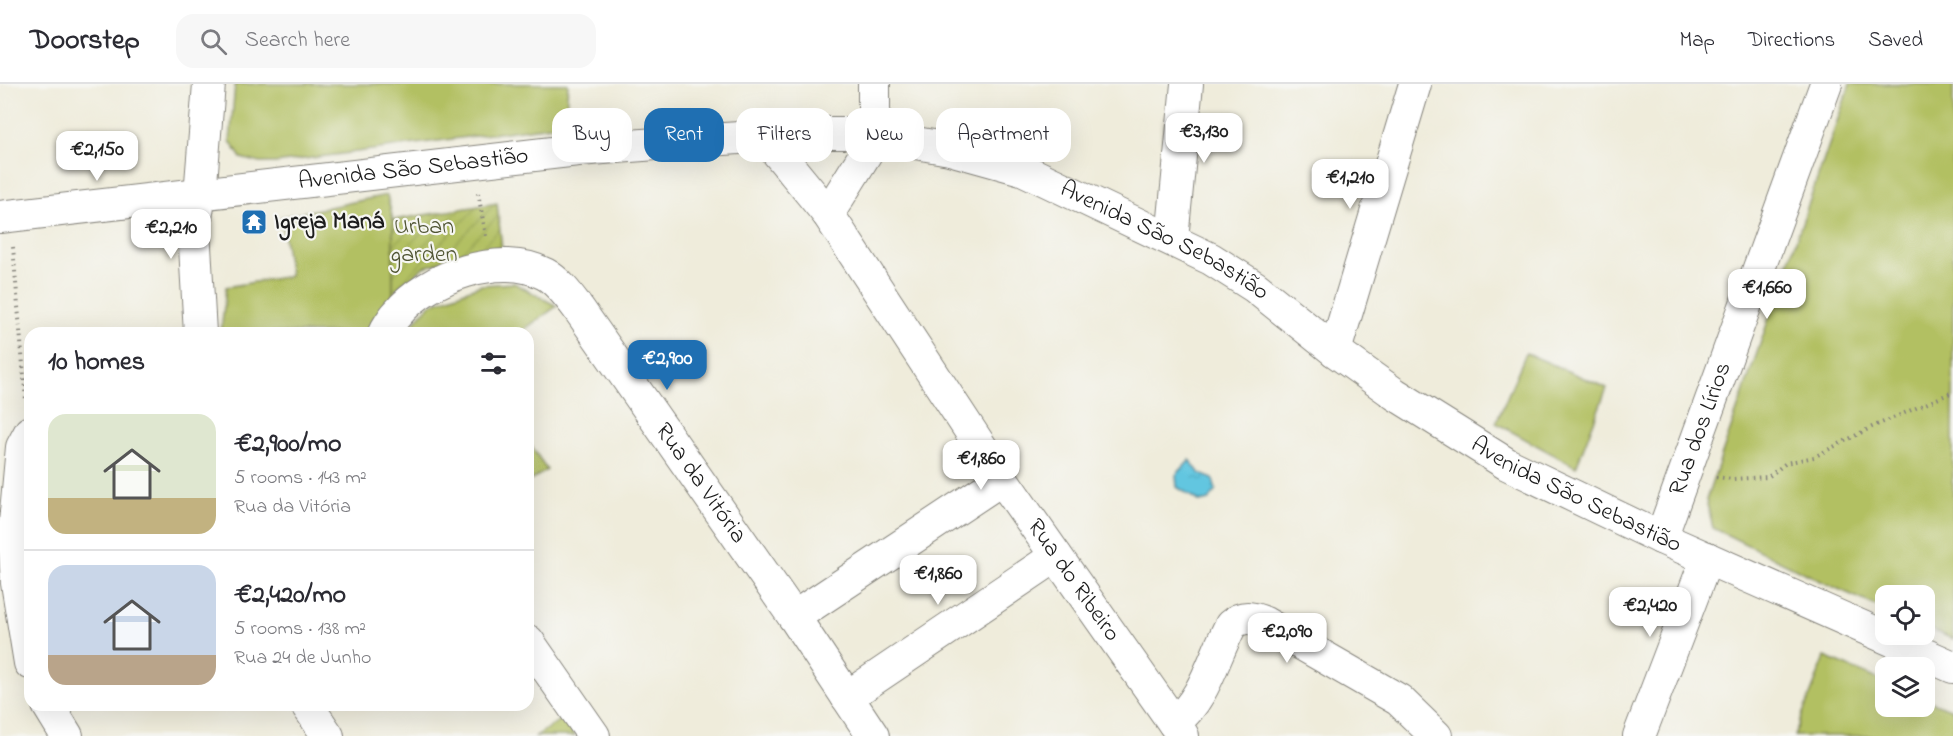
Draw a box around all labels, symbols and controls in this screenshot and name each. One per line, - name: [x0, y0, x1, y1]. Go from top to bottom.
- search box: [176, 14, 596, 68]
- text: Doorstep: [30, 21, 140, 62]
- icon: search: [197, 25, 230, 58]
- text: Search here: [245, 25, 350, 57]
- text: Map: [1679, 26, 1715, 56]
- text: Directions: [1748, 26, 1835, 56]
- text: Saved: [1868, 26, 1923, 56]
- chip: Buy: [552, 108, 632, 162]
- chip: Rent: [644, 108, 724, 162]
- chip: Filters: [736, 108, 833, 162]
- chip: New: [845, 108, 924, 162]
- chip: Apartment: [936, 108, 1071, 162]
- pin: €3,130: [1155, 113, 1253, 164]
- text: €3,130: [1180, 118, 1228, 147]
- pin: €2,150: [48, 131, 146, 182]
- text: €2,150: [70, 136, 124, 165]
- street label: Avenida São Sebastião: [296, 138, 530, 200]
- pin: €1,210: [1301, 159, 1399, 210]
- text: €1,210: [1326, 164, 1374, 193]
- street label: Avenida São Sebastião: [1054, 172, 1277, 309]
- place label: Igreja Maná: [274, 205, 385, 241]
- temple icon: Igreja Maná: [239, 207, 269, 237]
- pin: €2,210: [122, 209, 220, 260]
- park label: Urban garden: [389, 210, 458, 273]
- text: €2,210: [145, 214, 197, 243]
- pin: €1,660: [1718, 269, 1816, 320]
- text: €1,660: [1742, 274, 1792, 303]
- pin: €2,900: [618, 340, 716, 391]
- text: 10 homes: [48, 344, 145, 382]
- text: €2,900: [642, 345, 692, 374]
- icon: filters: [477, 347, 510, 380]
- street label: Rua dos Lírios: [1660, 357, 1741, 501]
- street label: Rua da Vitória: [646, 416, 755, 551]
- text: €2,900/mo: [234, 426, 342, 464]
- street label: Avenida São Sebastião: [1464, 428, 1687, 562]
- icon: home: [96, 438, 168, 510]
- pin: €1,860: [932, 440, 1030, 491]
- text: €1,860: [957, 445, 1005, 474]
- text: 5 rooms · 143 m²: [234, 464, 367, 493]
- text: Rua da Vitória: [234, 493, 351, 522]
- street label: Rua do Ribeiro: [1018, 512, 1129, 649]
- pin: €1,860: [889, 555, 987, 606]
- text: €1,860: [914, 560, 962, 589]
- text: €2,420/mo: [234, 577, 346, 615]
- map controls: [1875, 585, 1935, 717]
- button: locate: [1875, 585, 1935, 645]
- pin: €2,420: [1601, 587, 1699, 638]
- icon: home: [96, 589, 168, 661]
- text: €2,420: [1623, 592, 1677, 621]
- pin: €2,090: [1238, 613, 1336, 664]
- text: 5 rooms · 138 m²: [234, 615, 366, 644]
- text: €2,090: [1262, 618, 1312, 647]
- text: Rua 24 de Junho: [234, 644, 372, 673]
- button: layers: [1875, 657, 1935, 717]

